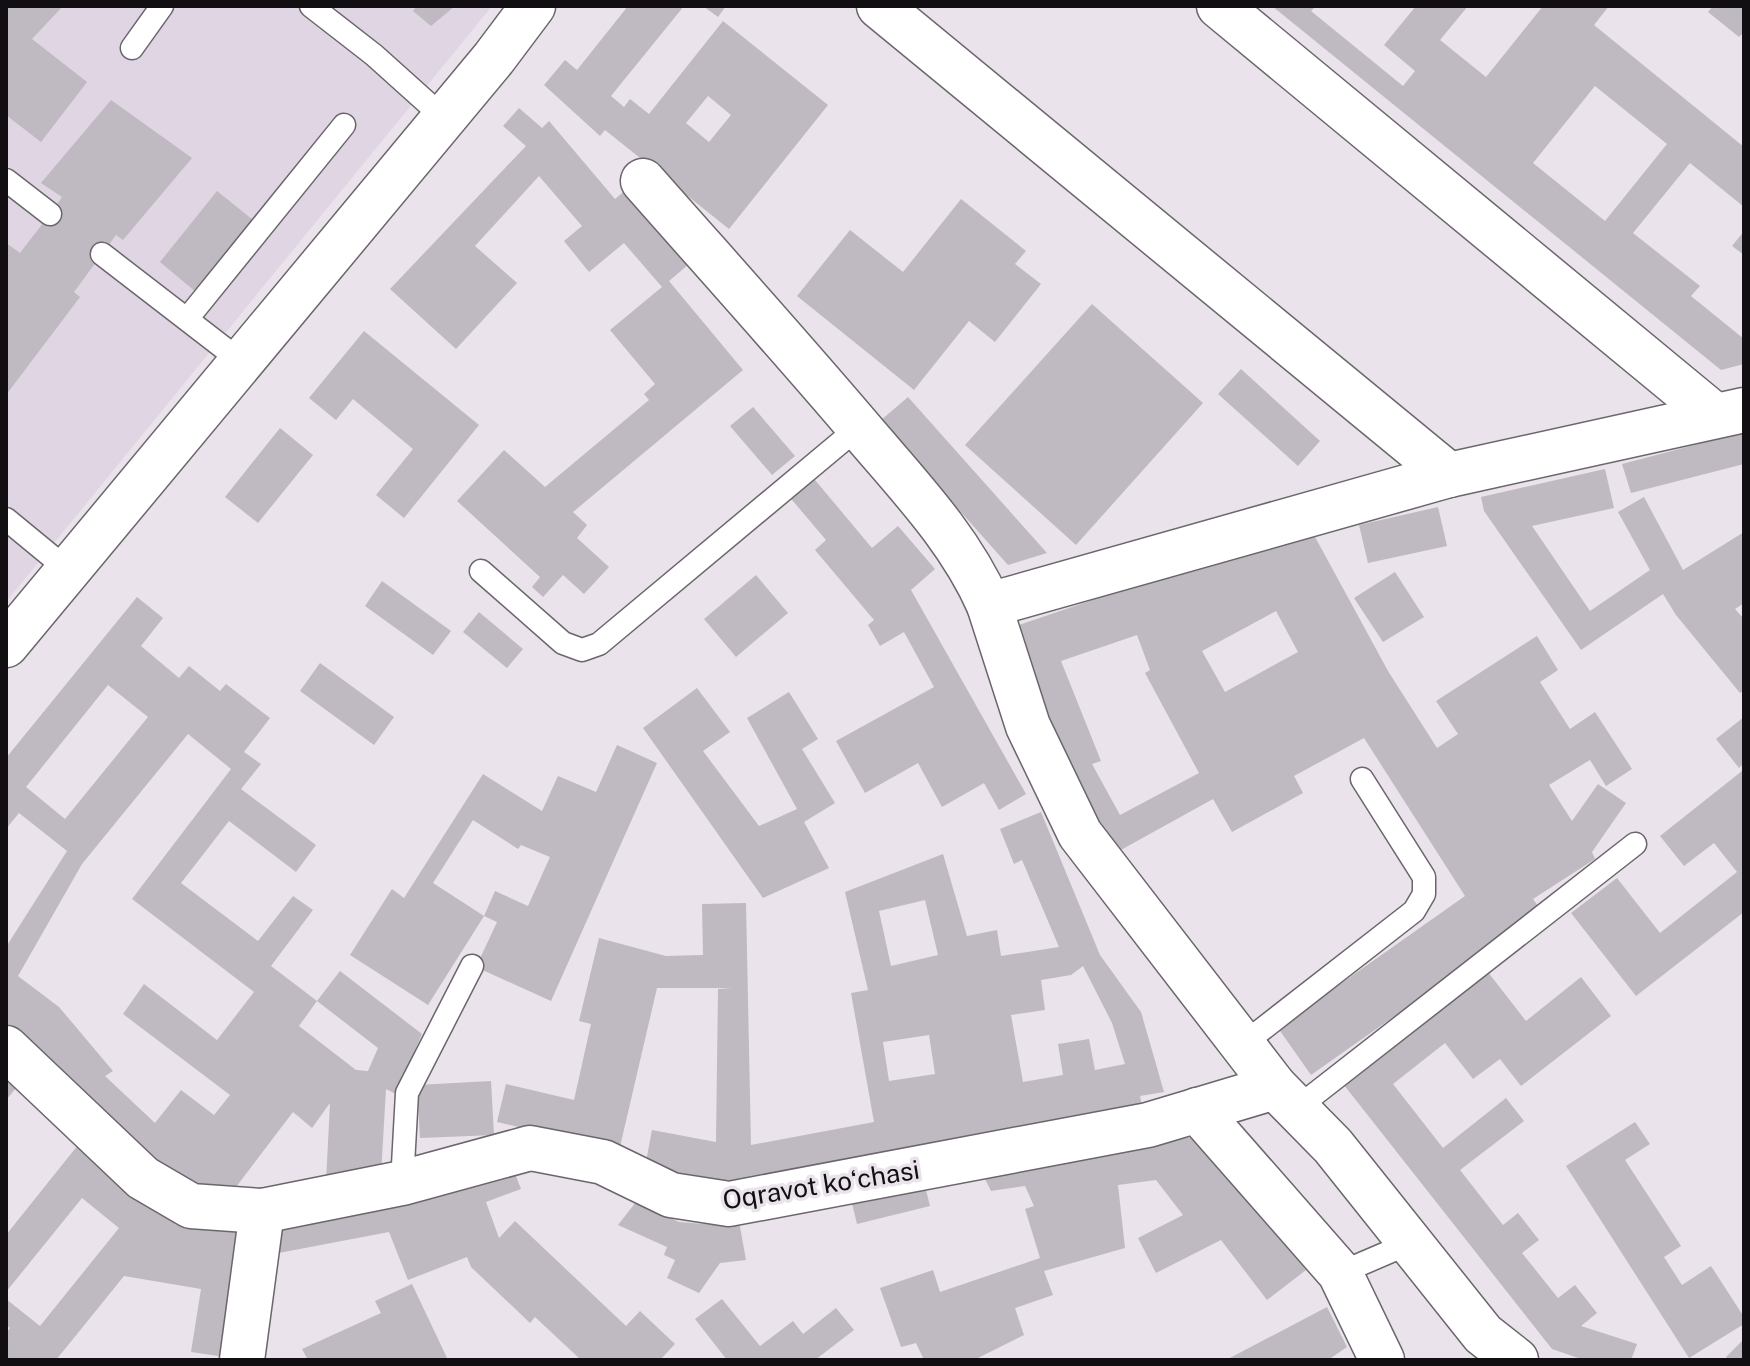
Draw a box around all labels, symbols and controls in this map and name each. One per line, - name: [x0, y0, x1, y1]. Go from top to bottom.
- street label: Oqravot koʻchasi: [720, 1154, 921, 1215]

